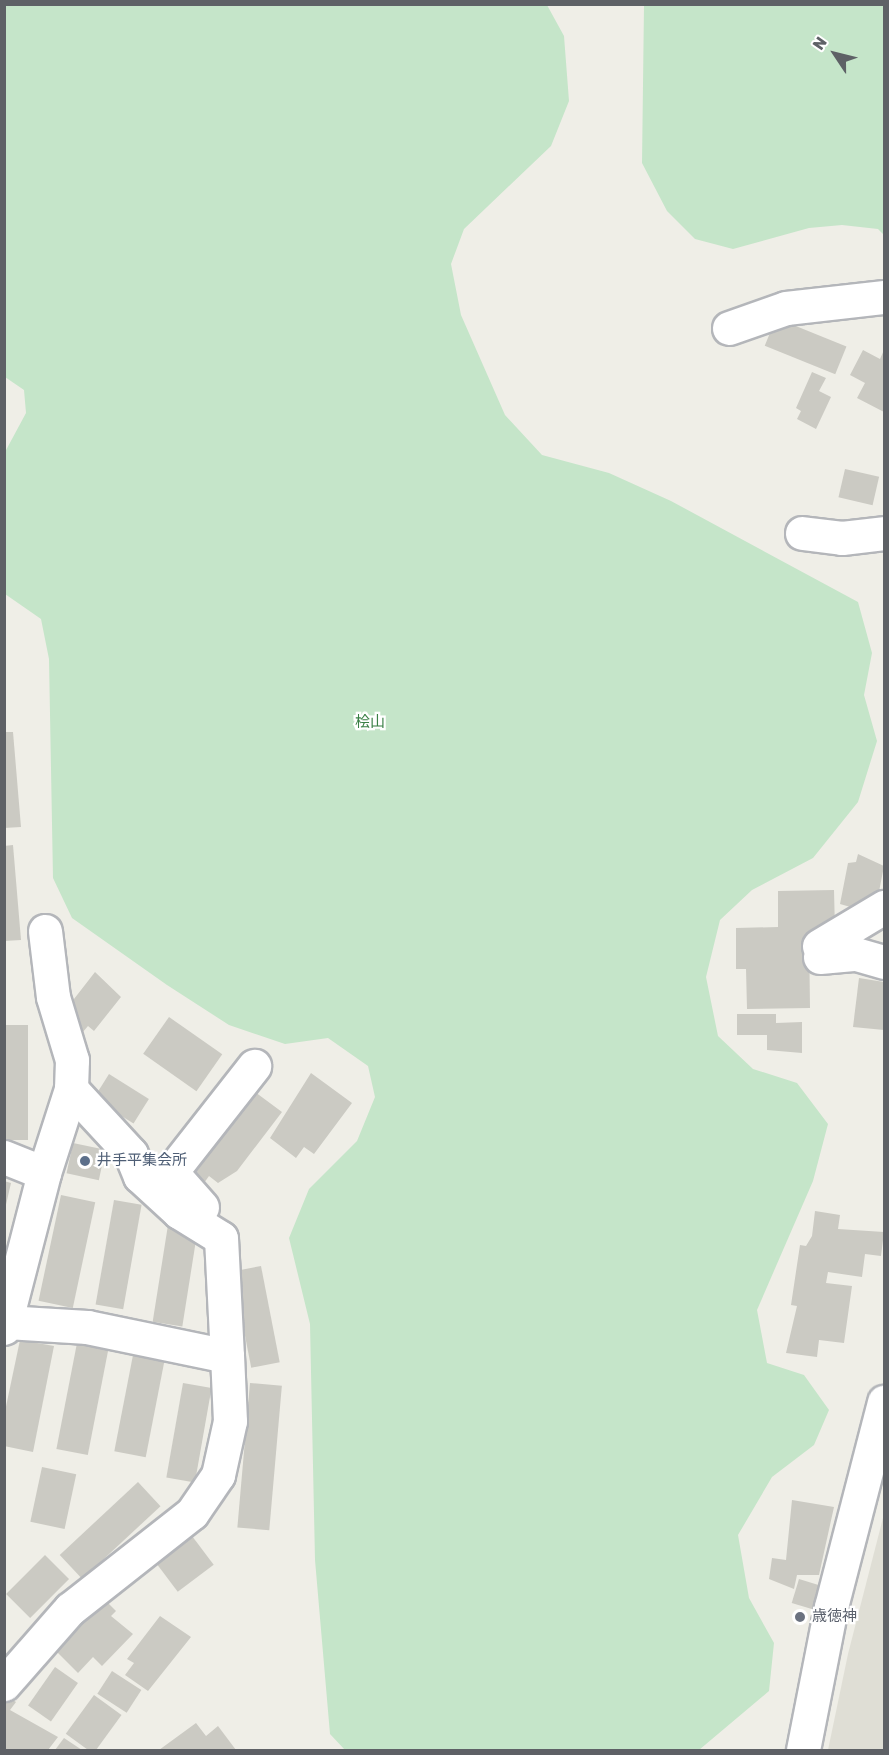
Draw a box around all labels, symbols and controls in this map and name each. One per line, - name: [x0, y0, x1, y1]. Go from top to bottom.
- north arrow: [805, 24, 865, 84]
- text: N: [809, 33, 831, 54]
- park label: 桧山: [355, 714, 385, 732]
- place label: 井手平集会所: [97, 1152, 187, 1170]
- marker: 井手平集会所: [78, 1154, 92, 1168]
- place label: 歳徳神: [812, 1608, 857, 1626]
- marker: 歳徳神: [793, 1610, 807, 1624]

